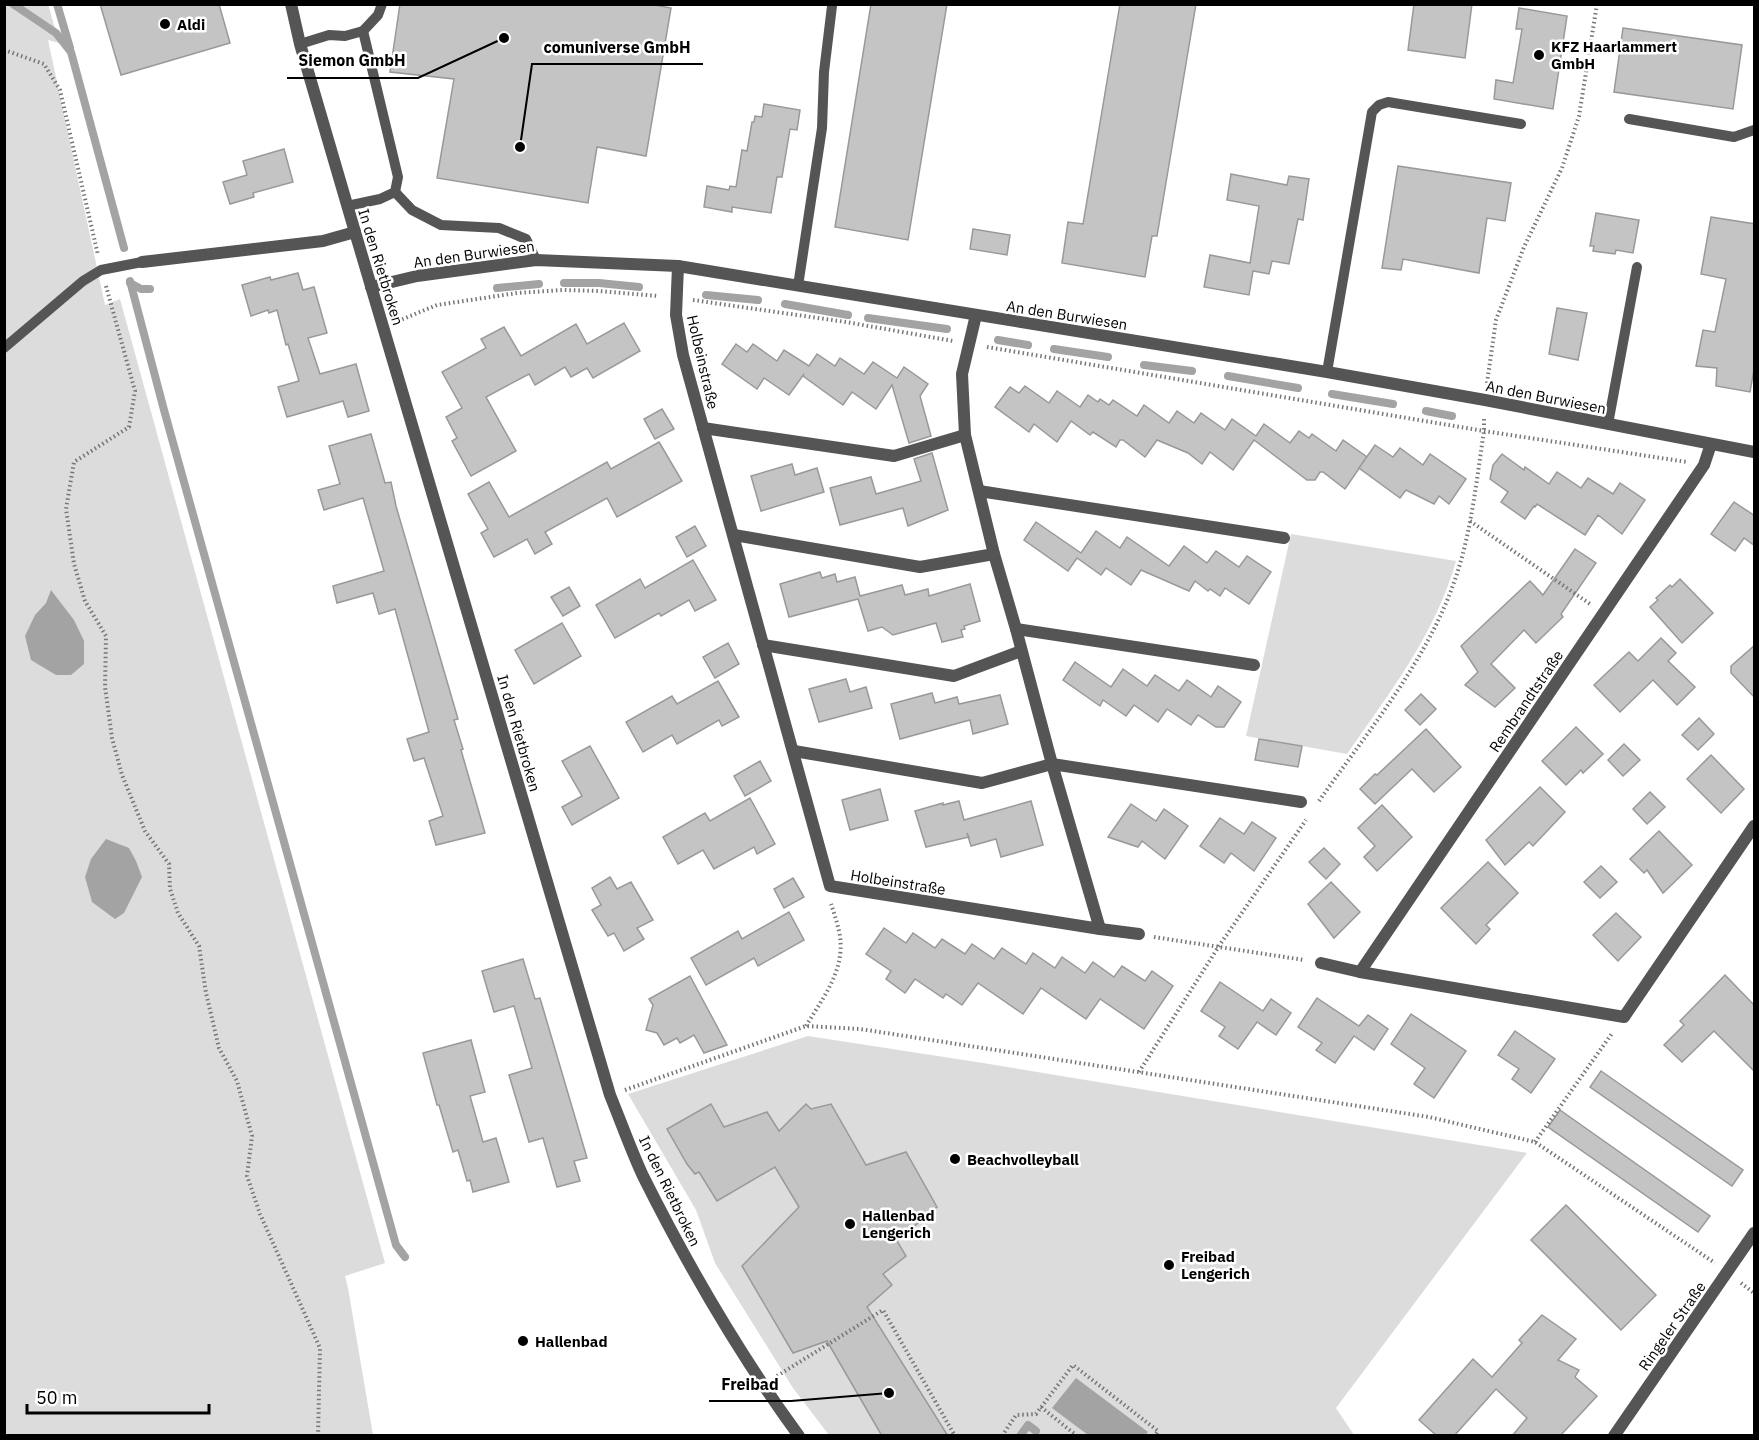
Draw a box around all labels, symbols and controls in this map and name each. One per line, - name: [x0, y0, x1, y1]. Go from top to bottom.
- place label: Aldi: [177, 15, 205, 34]
- marker: Aldi: [158, 17, 172, 31]
- callout: comuniverse GmbH: [532, 30, 703, 64]
- text: comuniverse GmbH: [543, 37, 691, 57]
- place label: KFZ Haarlammert GmbH: [1551, 37, 1677, 73]
- callout: Siemon GmbH: [287, 44, 418, 78]
- marker: KFZ Haarlammert GmbH: [1532, 48, 1546, 62]
- text: Siemon GmbH: [298, 50, 406, 70]
- street label: In den Rietbroken: [354, 206, 408, 328]
- street label: An den Burwiesen: [412, 236, 536, 272]
- street label: An den Burwiesen: [1005, 296, 1129, 334]
- street label: Holbeinstraße: [683, 313, 723, 411]
- street label: An den Burwiesen: [1484, 376, 1608, 418]
- street label: Rembrandtstraße: [1485, 646, 1567, 756]
- street label: In den Rietbroken: [493, 672, 545, 794]
- street label: Holbeinstraße: [849, 865, 947, 899]
- street label: In den Rietbroken: [635, 1133, 705, 1249]
- place label: Beachvolleyball: [967, 1150, 1079, 1169]
- marker: Beachvolleyball: [948, 1152, 962, 1166]
- place label: Hallenbad Lengerich: [862, 1206, 935, 1242]
- marker: Hallenbad Lengerich: [843, 1217, 857, 1231]
- place label: Freibad Lengerich: [1181, 1247, 1250, 1283]
- marker: Freibad Lengerich: [1162, 1258, 1176, 1272]
- street label: Ringeler Straße: [1634, 1278, 1710, 1374]
- place label: Hallenbad: [535, 1332, 608, 1351]
- marker: Hallenbad: [516, 1334, 530, 1348]
- callout: Freibad: [709, 1367, 791, 1401]
- text: Freibad: [721, 1374, 779, 1394]
- scale bar: [27, 1377, 208, 1415]
- text: 50 m: [36, 1386, 78, 1409]

